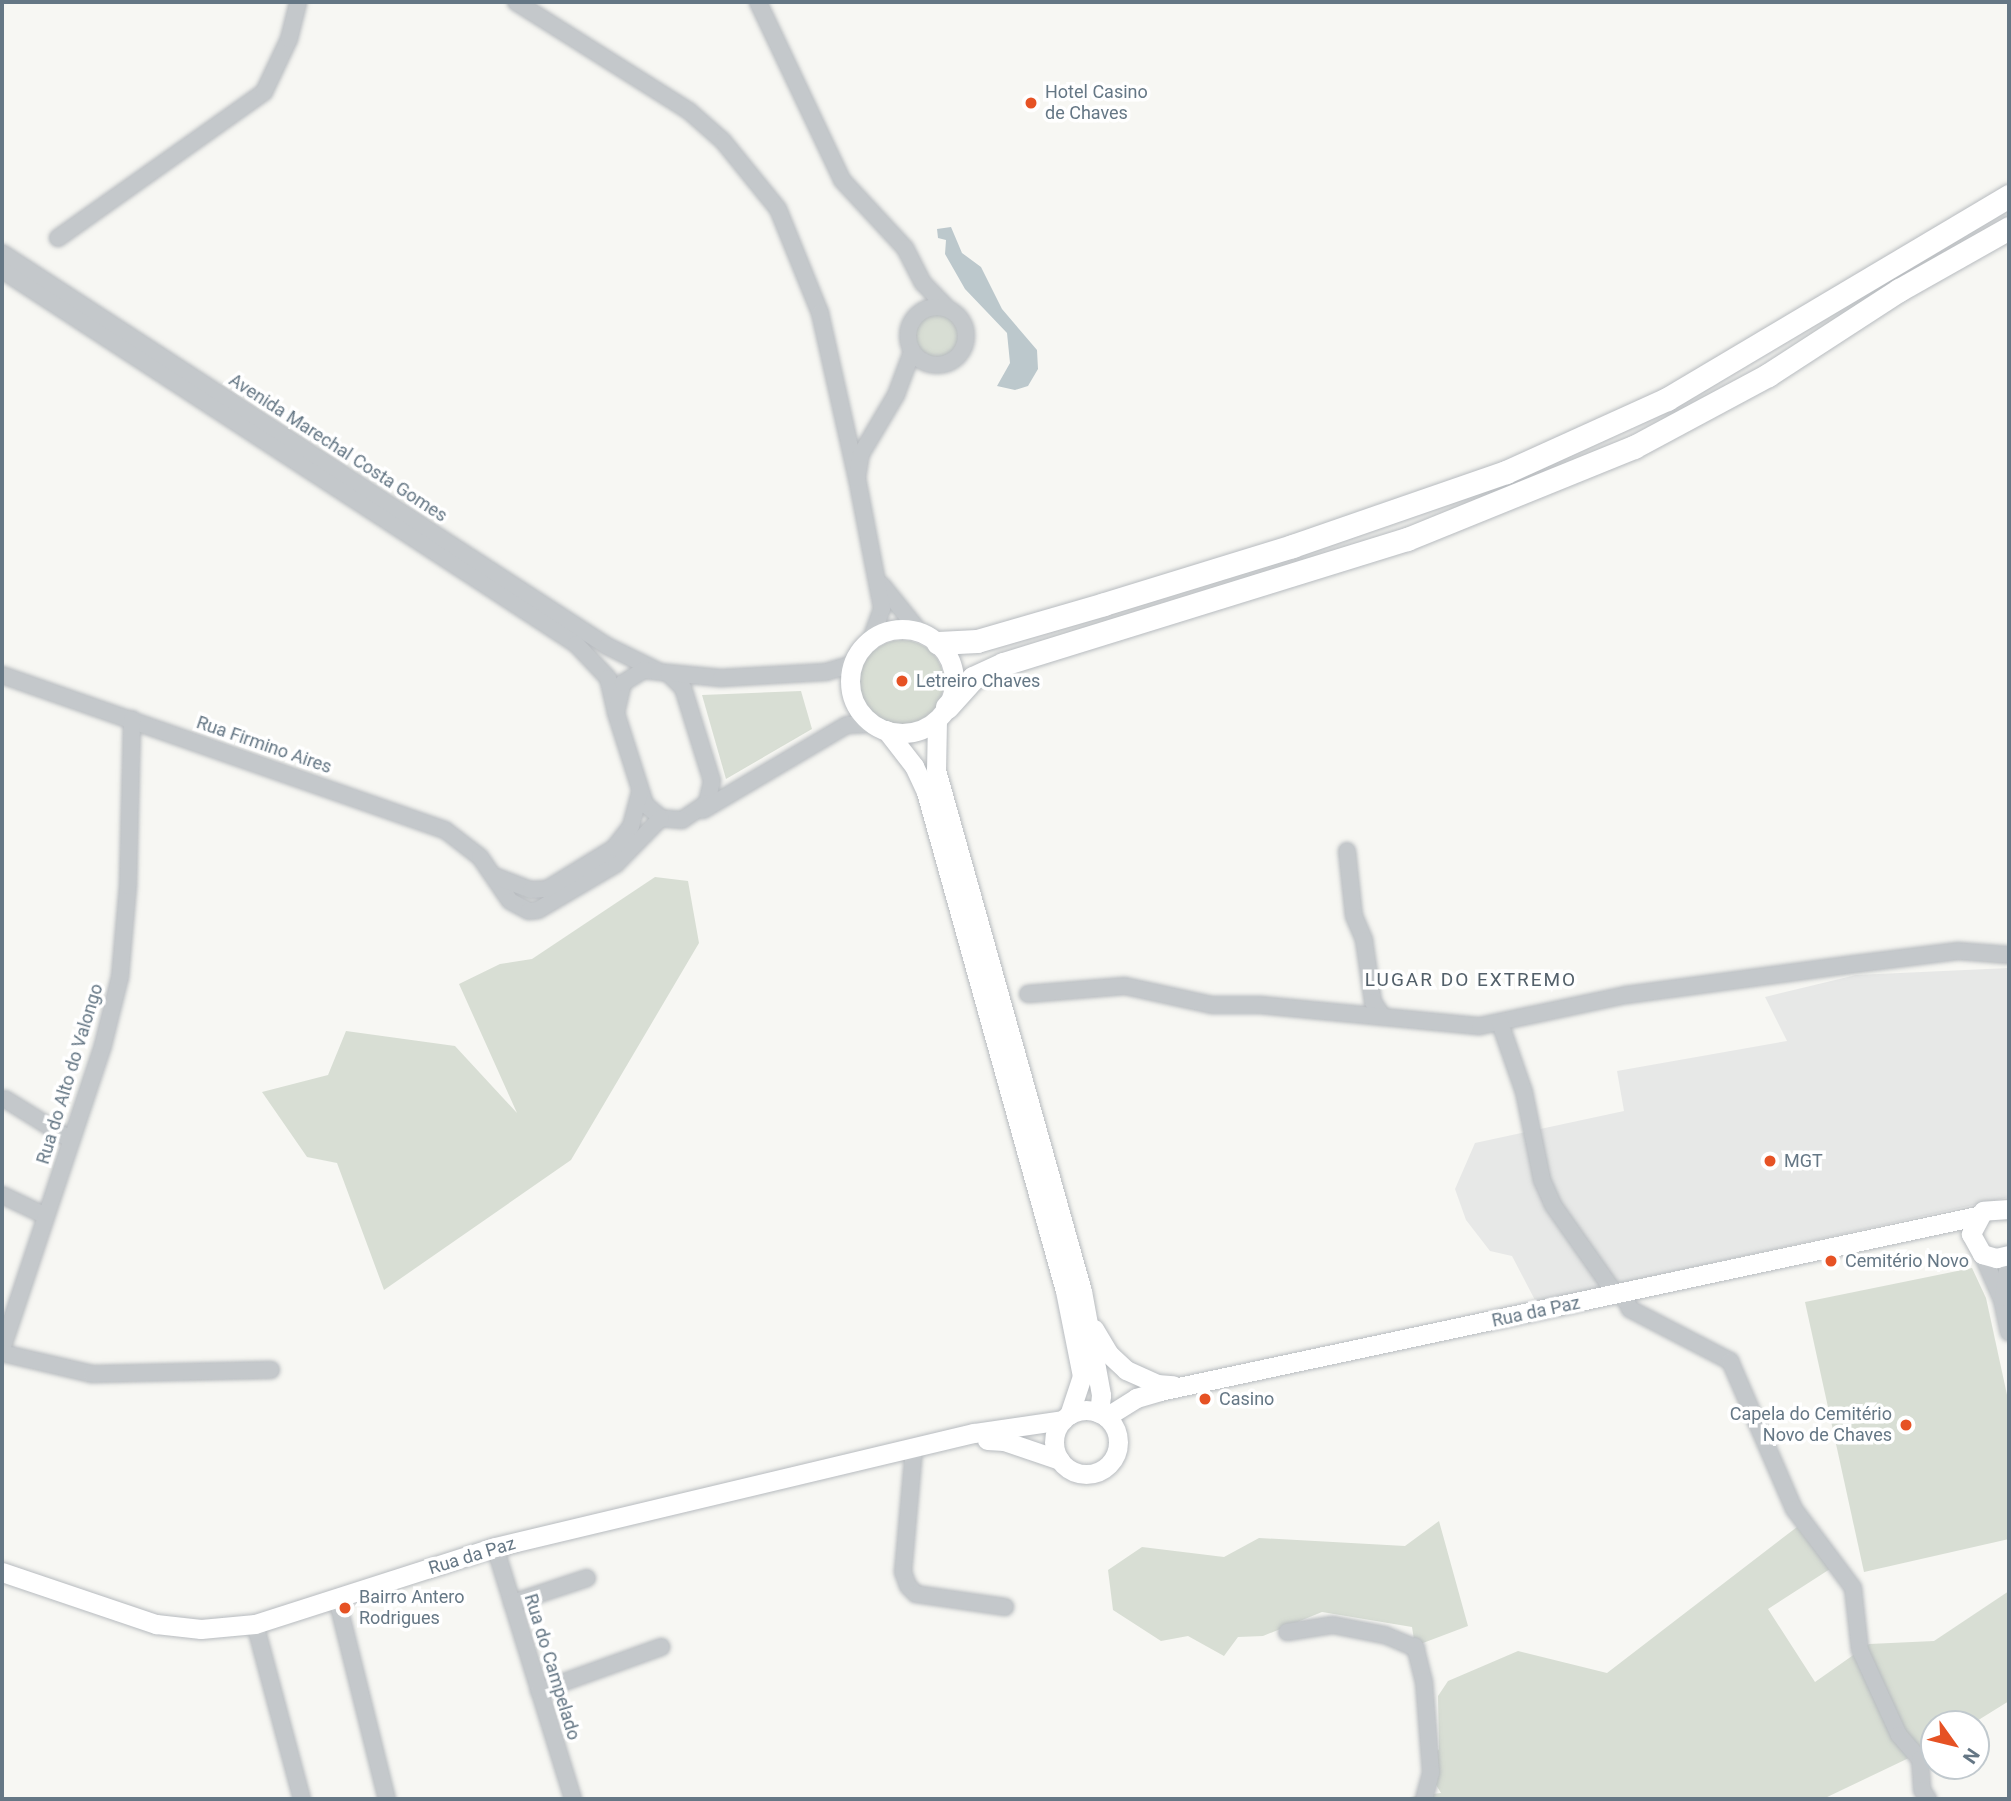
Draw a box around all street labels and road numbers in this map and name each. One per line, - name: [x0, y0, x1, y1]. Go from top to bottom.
- street label: Avenida Marechal Costa Gomes: [225, 369, 451, 527]
- street label: Rua Firmino Aires: [194, 712, 334, 778]
- street label: Rua do Alto do Valongo: [32, 981, 108, 1167]
- street label: Rua da Paz: [1490, 1292, 1582, 1332]
- street label: Rua da Paz: [426, 1533, 518, 1579]
- street label: Rua do Campelado: [519, 1591, 585, 1743]

